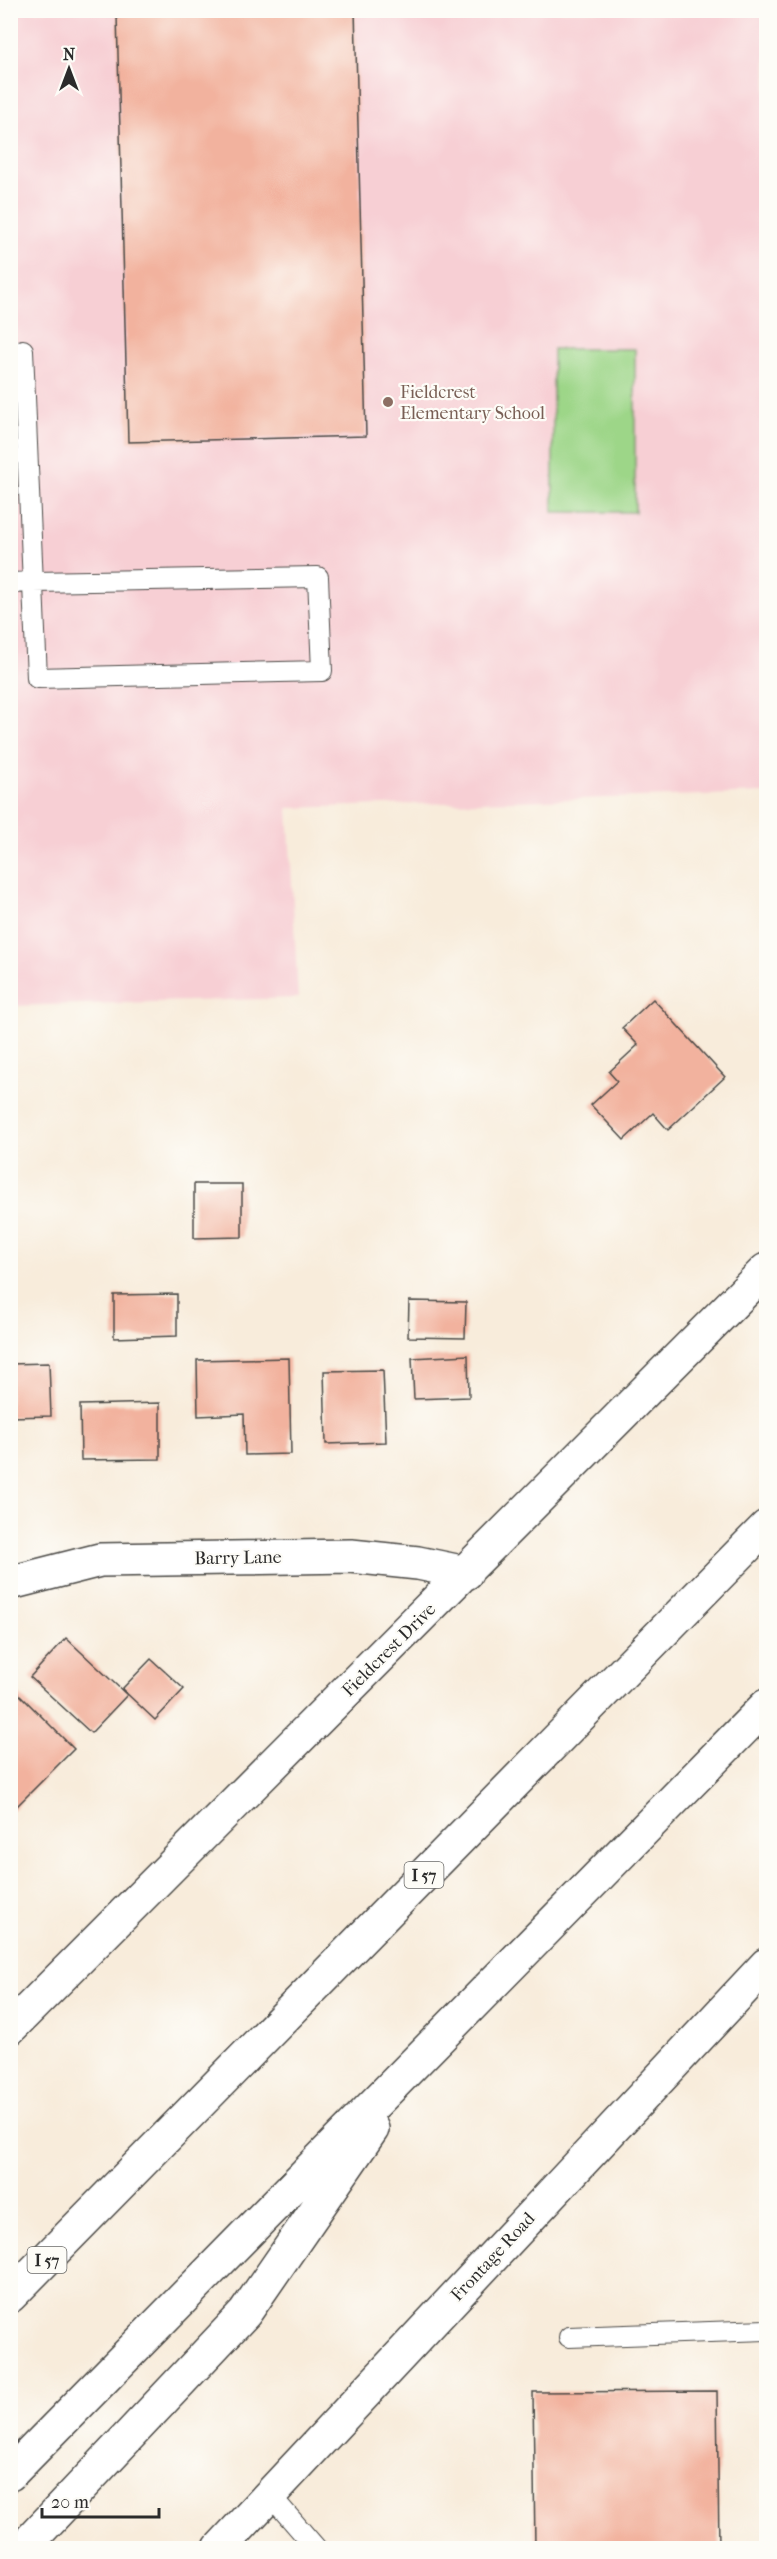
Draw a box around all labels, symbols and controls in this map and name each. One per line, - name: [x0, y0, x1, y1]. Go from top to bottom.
- north arrow: [39, 39, 99, 99]
- text: N: [63, 45, 76, 64]
- place label: Fieldcrest Elementary School: [400, 382, 545, 424]
- marker: Fieldcrest Elementary School: [381, 395, 395, 409]
- street label: Barry Lane: [194, 1547, 282, 1569]
- street label: Fieldcrest Drive: [338, 1599, 440, 1701]
- road number: I 57: [404, 1862, 444, 1888]
- street label: Frontage Road: [447, 2208, 540, 2306]
- road number: I 57: [28, 2247, 66, 2273]
- scale bar: [42, 2481, 159, 2519]
- text: 20 m: [51, 2492, 89, 2513]

